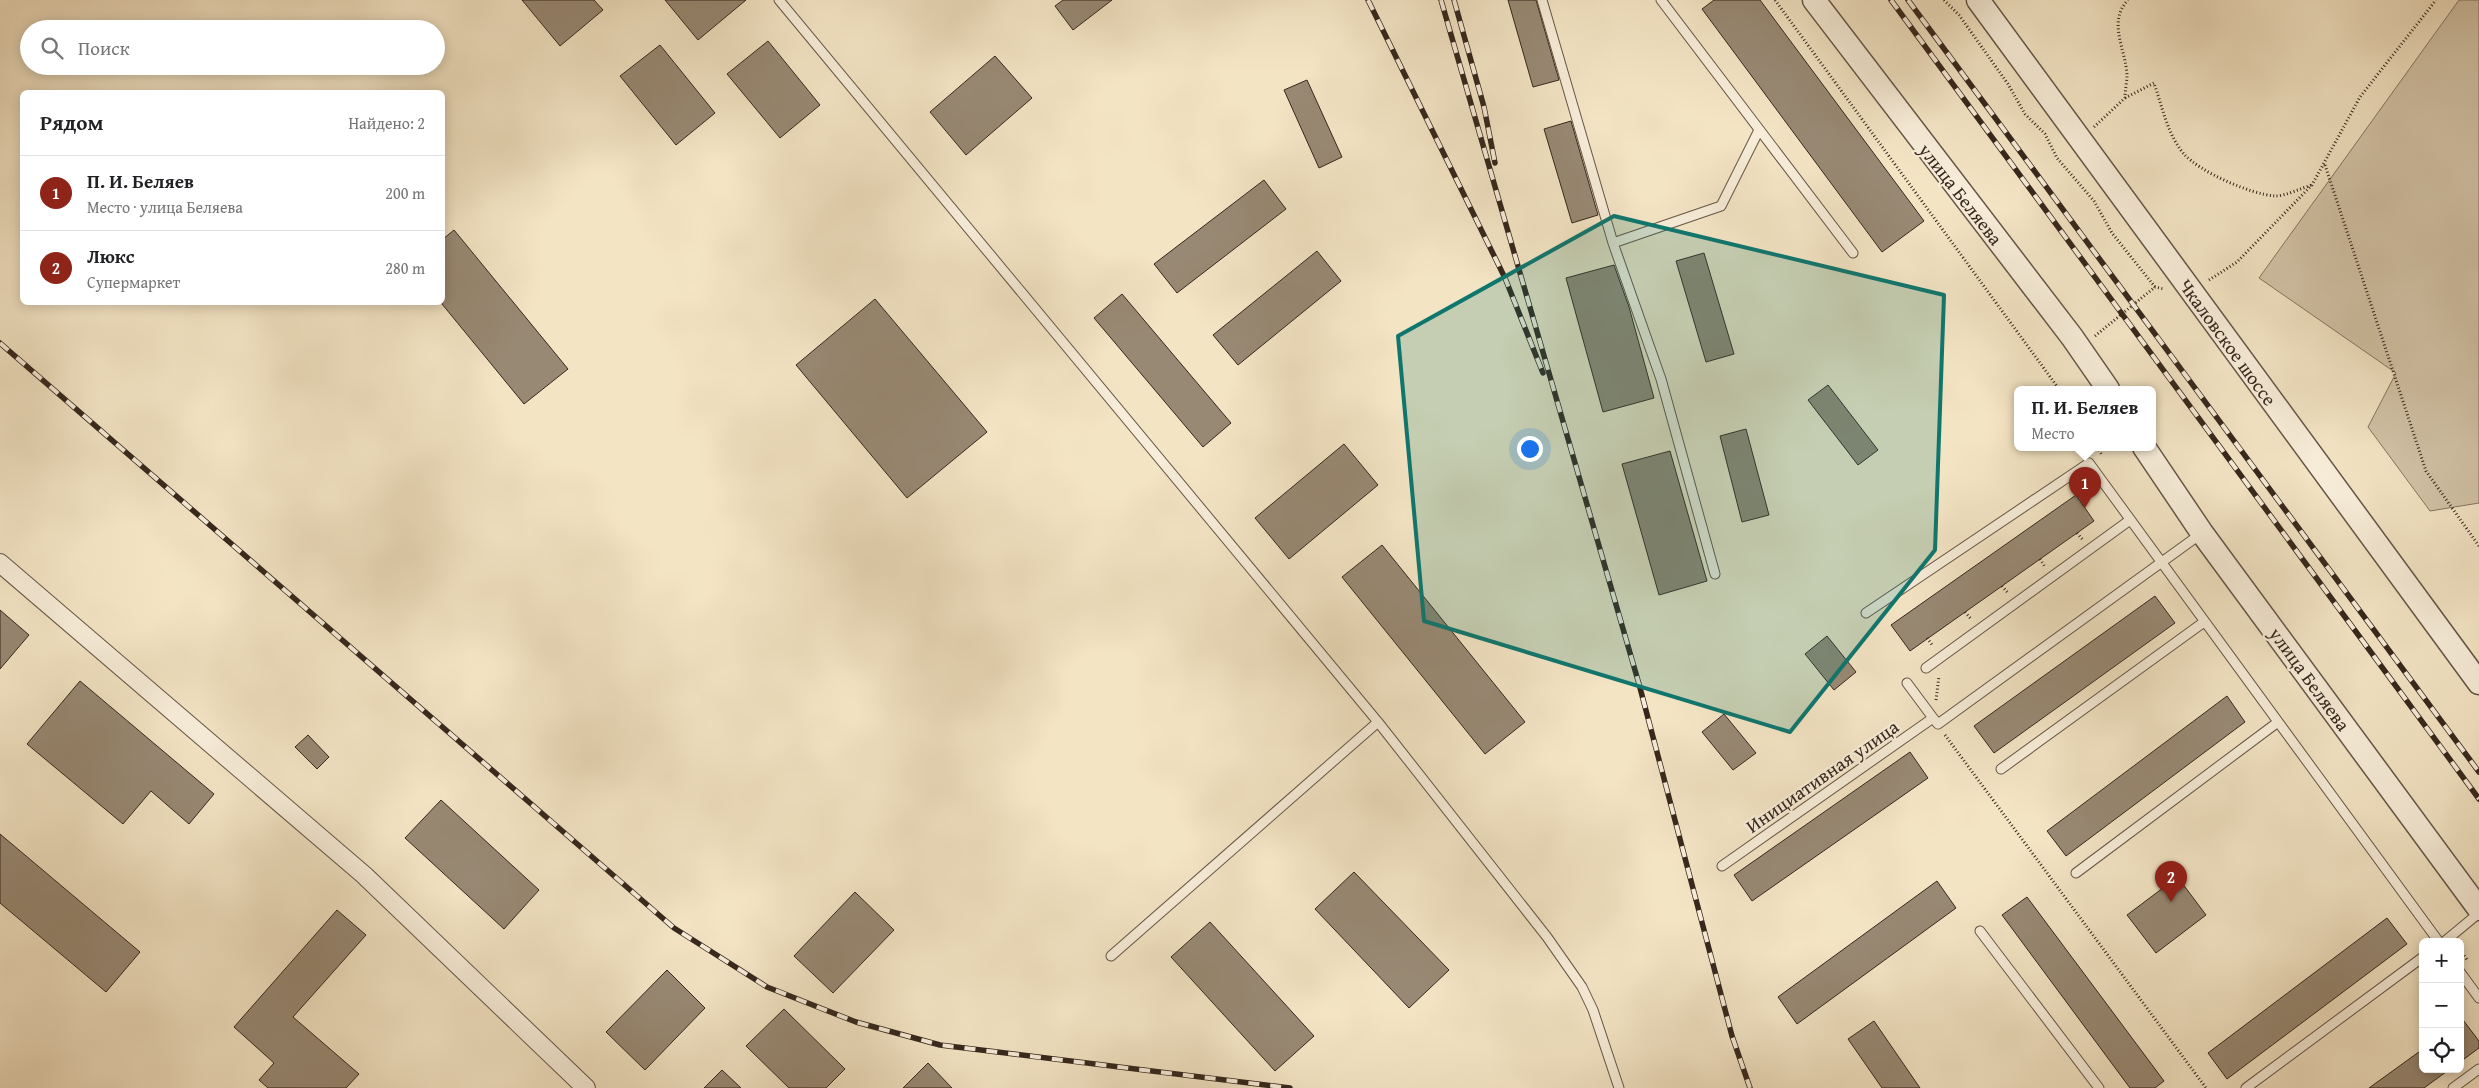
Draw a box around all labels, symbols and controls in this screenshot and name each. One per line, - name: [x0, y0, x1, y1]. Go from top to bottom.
- search box: [20, 20, 445, 75]
- icon: search: [38, 34, 66, 62]
- text: Поиск: [78, 34, 130, 62]
- text: Рядом: [40, 107, 103, 138]
- text: Найдено: 2: [348, 111, 425, 135]
- street label: улица Беляева: [1912, 136, 2010, 251]
- text: П. И. Беляев: [87, 167, 194, 195]
- text: 1: [52, 181, 60, 205]
- text: 200 m: [385, 181, 425, 205]
- text: Место · улица Беляева: [87, 195, 243, 219]
- text: Люкс: [87, 242, 135, 270]
- text: 2: [52, 256, 60, 280]
- text: 280 m: [385, 256, 425, 280]
- text: Супермаркет: [87, 270, 180, 294]
- street label: Чкаловское шоссе: [2172, 273, 2284, 411]
- popup: [2014, 386, 2156, 451]
- text: П. И. Беляев: [2032, 393, 2138, 421]
- text: Место: [2032, 421, 2075, 445]
- your location: [1517, 436, 1543, 462]
- pin: 1: [2069, 467, 2101, 508]
- street label: улица Беляева: [2262, 620, 2357, 737]
- street label: Инициативная улица: [1740, 713, 1904, 839]
- pin: 2: [2155, 861, 2187, 902]
- map controls: [2419, 938, 2464, 1073]
- button: +: [2419, 938, 2464, 983]
- button: −: [2419, 983, 2464, 1028]
- button: locate: [2419, 1028, 2464, 1073]

